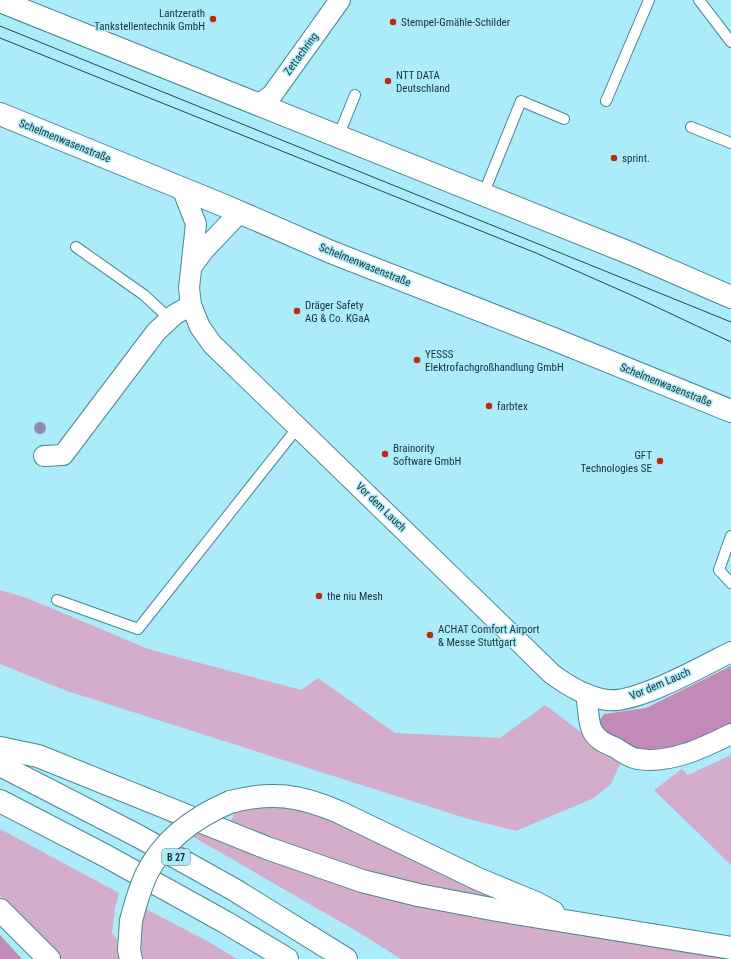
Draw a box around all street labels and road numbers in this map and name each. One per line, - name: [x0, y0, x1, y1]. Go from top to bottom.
- street label: Zettachring: [281, 30, 321, 78]
- street label: Schelmenwasenstraße: [17, 117, 113, 165]
- street label: Schelmenwasenstraße: [317, 241, 413, 289]
- street label: Schelmenwasenstraße: [618, 361, 714, 409]
- street label: Vor dem Lauch: [353, 480, 409, 534]
- street label: Vor dem Lauch: [628, 665, 692, 703]
- road number: B 27: [162, 849, 190, 865]

